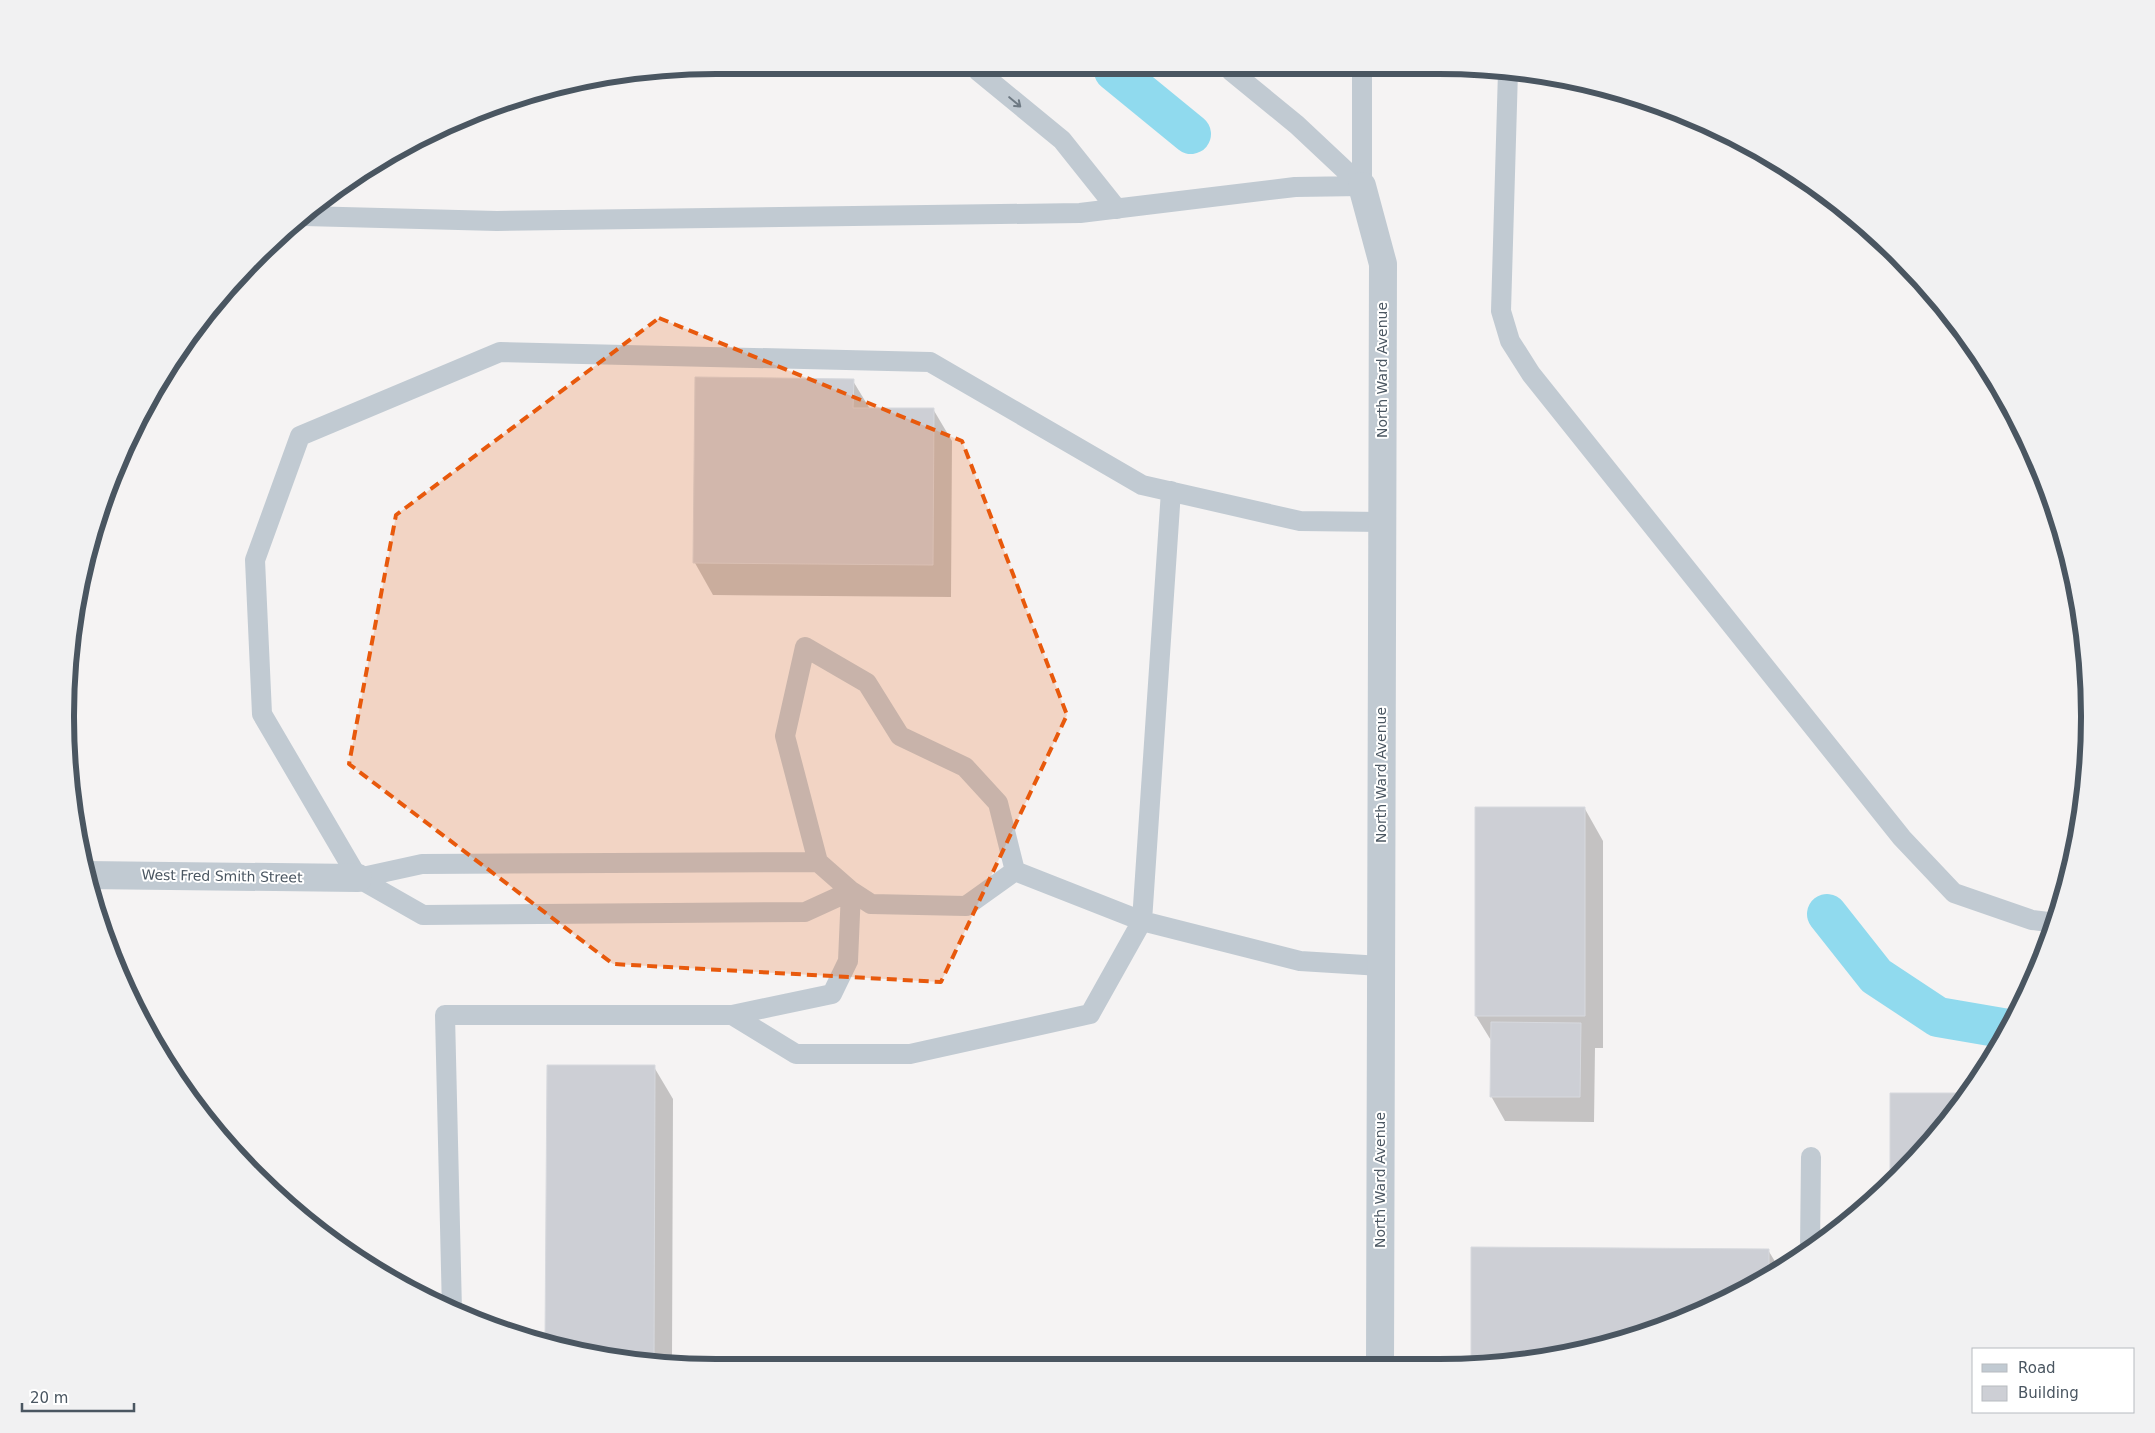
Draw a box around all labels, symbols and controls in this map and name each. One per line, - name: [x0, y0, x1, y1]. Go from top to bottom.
- one-way arrow: [1009, 96, 1022, 107]
- street label: North Ward Avenue: [1374, 302, 1390, 438]
- street label: North Ward Avenue: [1373, 707, 1389, 843]
- street label: West Fred Smith Street: [141, 867, 303, 885]
- street label: North Ward Avenue: [1372, 1112, 1388, 1248]
- legend: [1972, 1348, 2135, 1413]
- text: Road: [2018, 1359, 2056, 1377]
- scale bar: [22, 1380, 135, 1412]
- text: Building: [2018, 1384, 2079, 1402]
- text: 20 m: [30, 1389, 68, 1407]

